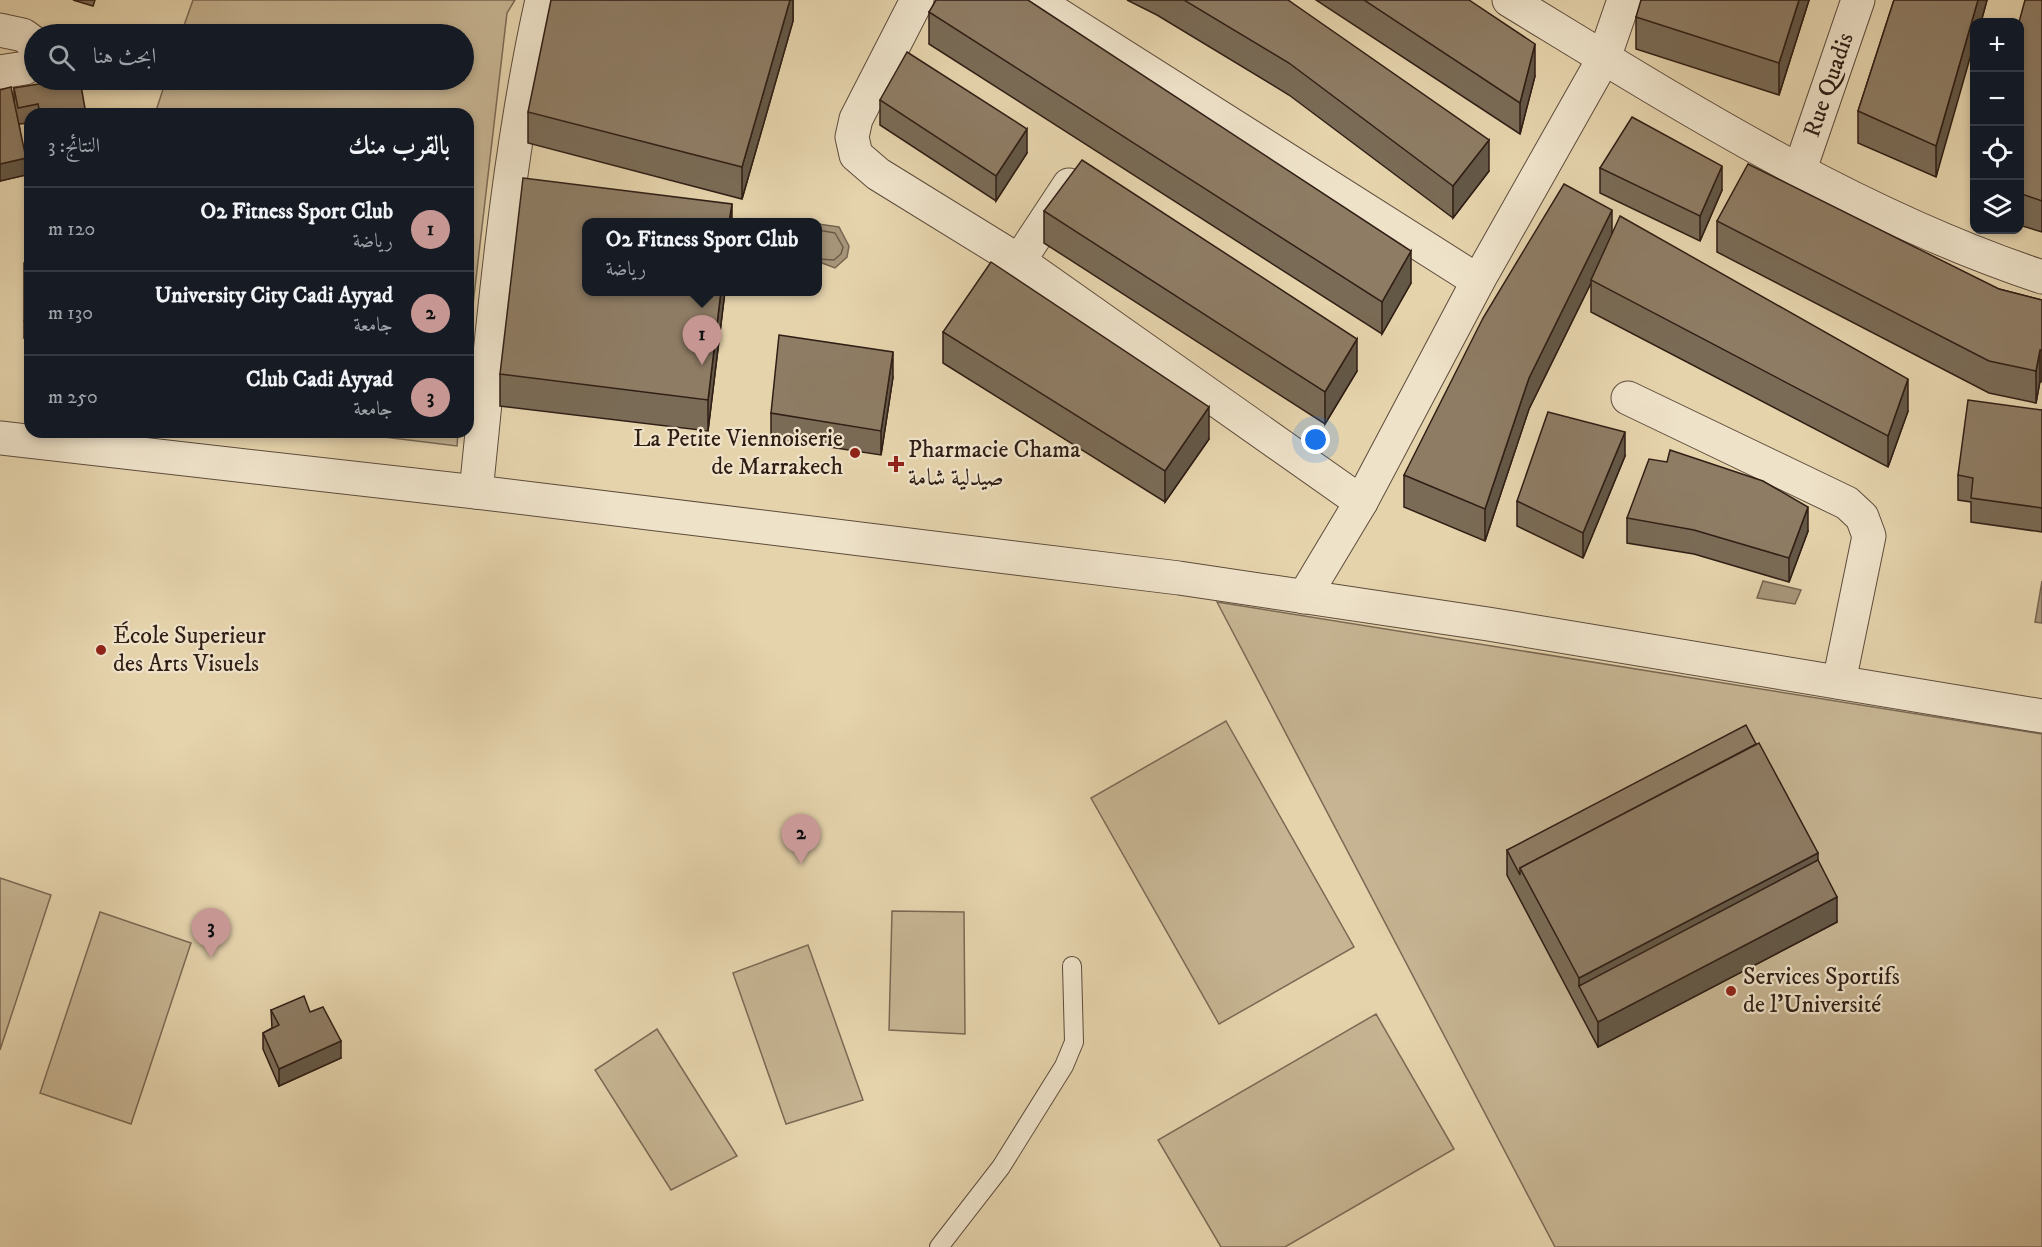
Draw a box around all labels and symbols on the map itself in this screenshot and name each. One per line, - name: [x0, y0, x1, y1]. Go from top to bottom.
- street label: Rue Quadis: [1797, 29, 1861, 141]
- pin: 1: [682, 316, 722, 365]
- place label: La Petite Viennoiserie de Marrakech: [633, 424, 843, 482]
- your location: [1301, 425, 1330, 454]
- place label: Pharmacie Chama صيدلية شامة: [908, 435, 1081, 493]
- marker: La Petite Viennoiserie de Marrakech: [848, 446, 862, 460]
- marker: Pharmacie Chama صيدلية شامة: [889, 457, 903, 471]
- place label: École Superieur des Arts Visuels: [113, 621, 266, 679]
- marker: École Superieur des Arts Visuels: [94, 643, 108, 657]
- pin: 2: [782, 814, 820, 864]
- pin: 3: [192, 908, 230, 958]
- place label: Services Sportifs de l'Université: [1743, 962, 1900, 1020]
- marker: Services Sportifs de l'Université: [1724, 984, 1738, 998]

